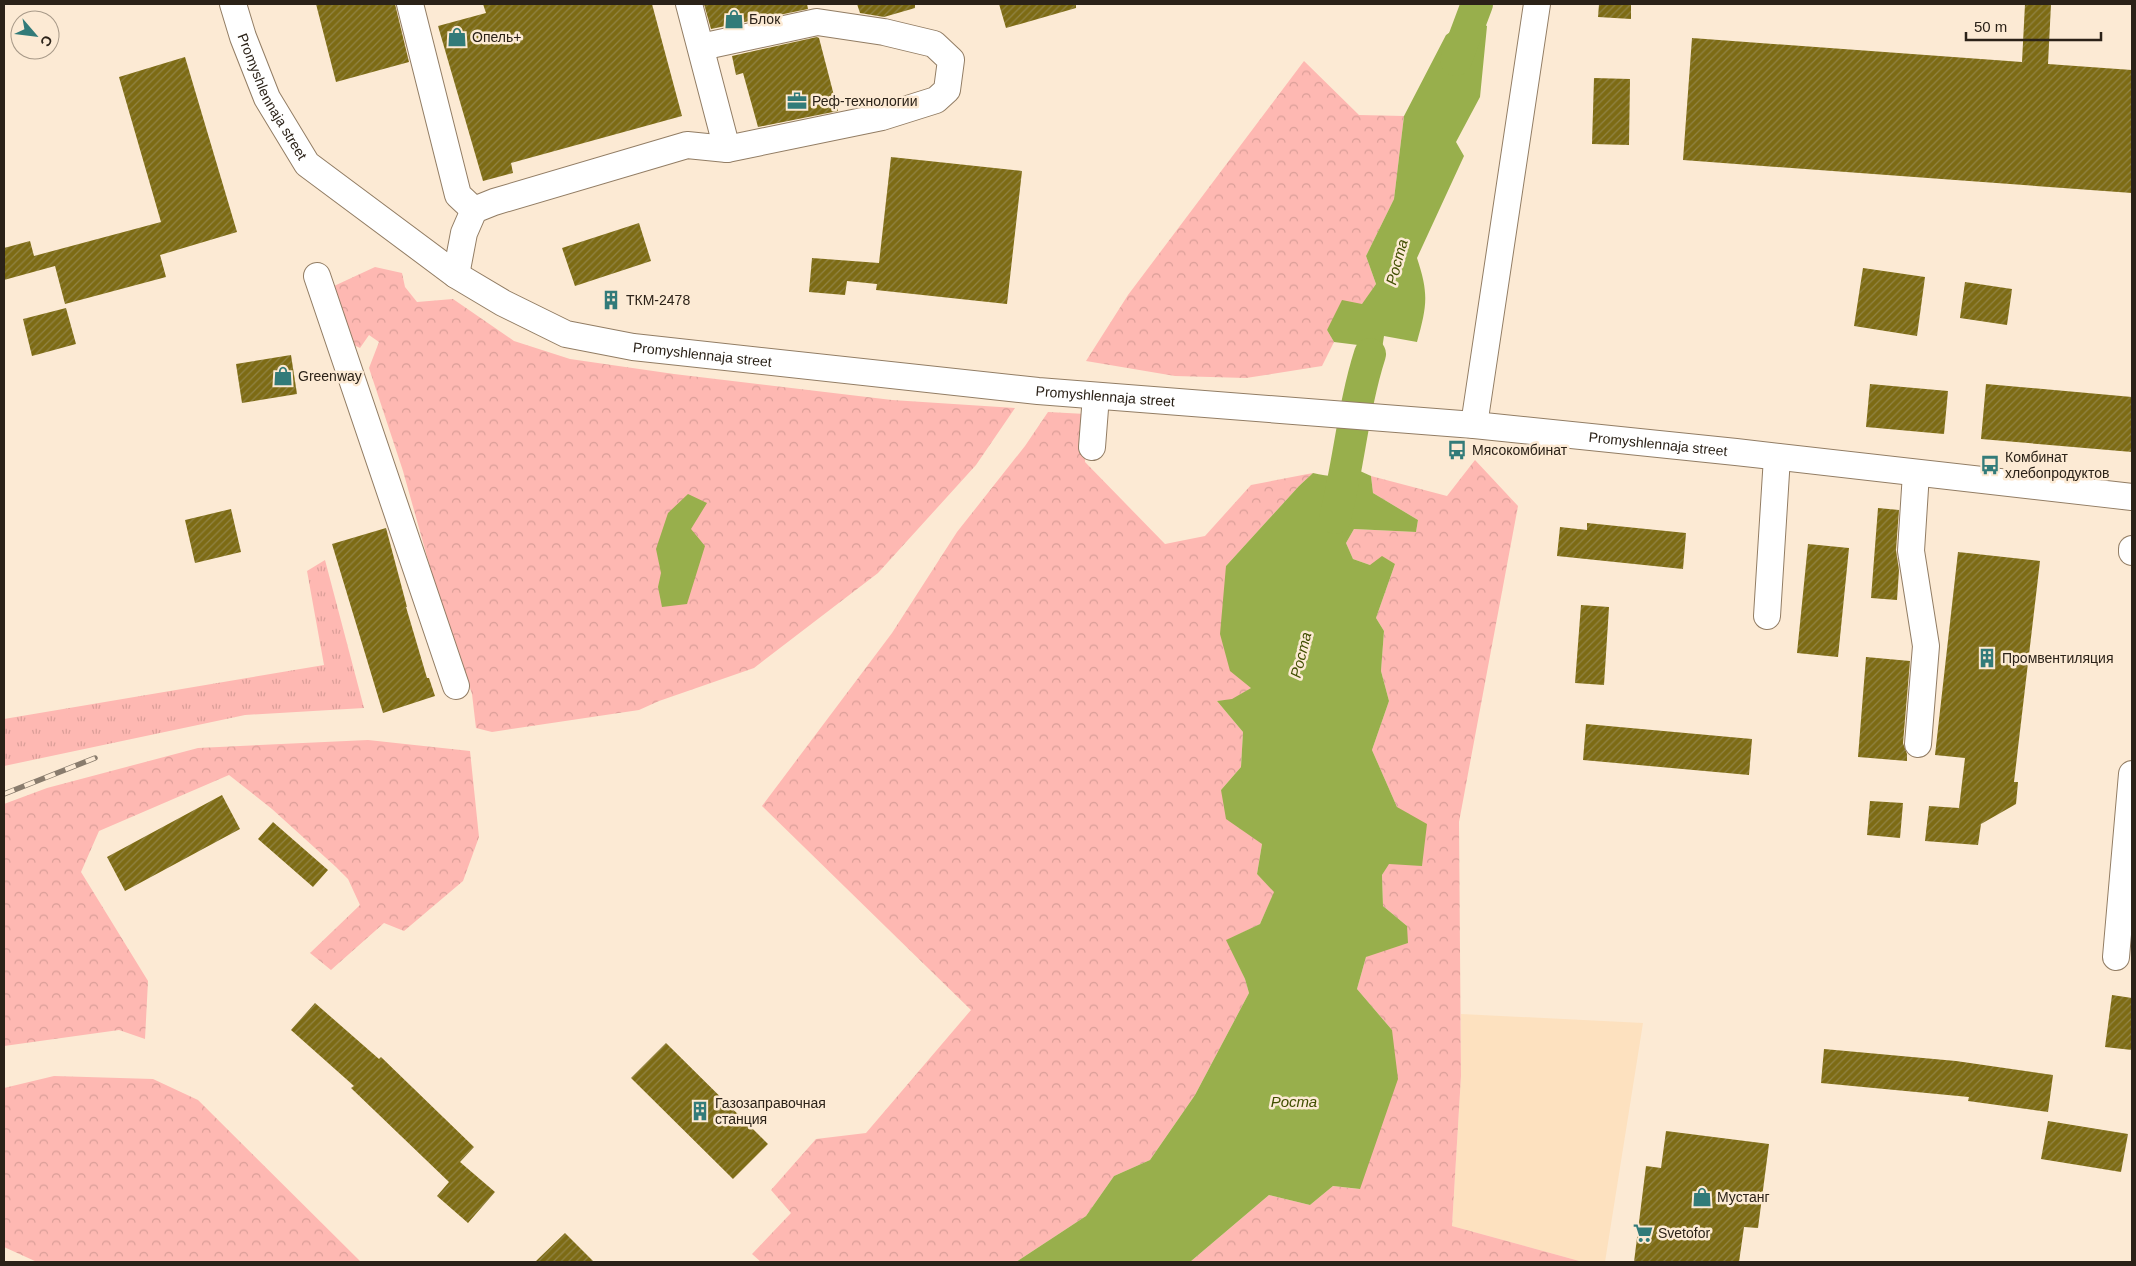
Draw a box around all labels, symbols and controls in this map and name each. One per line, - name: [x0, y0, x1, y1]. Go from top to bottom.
- shop icon: Блок: [723, 8, 745, 30]
- north arrow: [10, 10, 60, 60]
- scale bar: [1966, 10, 2101, 42]
- place label: Блок: [749, 11, 781, 27]
- text: 50 m: [1974, 18, 2007, 35]
- shop icon: Опель+: [446, 26, 468, 48]
- place label: Опель+: [472, 29, 521, 45]
- street label: Promyshlennaja street: [234, 31, 311, 163]
- text: С: [37, 33, 56, 49]
- office icon: Реф-технологии: [786, 90, 808, 112]
- place label: Реф-технологии: [812, 93, 918, 109]
- water label: Роста: [1382, 237, 1411, 286]
- building icon: ТКМ-2478: [600, 289, 622, 311]
- place label: ТКМ-2478: [626, 292, 690, 308]
- street label: Promyshlennaja street: [632, 339, 773, 370]
- shop icon: Greenway: [272, 365, 294, 387]
- place label: Greenway: [298, 368, 362, 384]
- street label: Promyshlennaja street: [1035, 383, 1175, 410]
- street label: Promyshlennaja street: [1588, 429, 1728, 459]
- bus stop icon: Мясокомбинат: [1446, 439, 1468, 461]
- place label: Мясокомбинат: [1472, 442, 1568, 458]
- place label: Комбинат хлебопродуктов: [2005, 449, 2109, 481]
- bus stop icon: Комбинат хлебопродуктов: [1979, 454, 2001, 476]
- water label: Роста: [1287, 630, 1314, 679]
- building icon: Промвентиляция: [1976, 647, 1998, 669]
- place label: Промвентиляция: [2002, 650, 2113, 666]
- water label: Роста: [1271, 1093, 1317, 1110]
- place label: Газозаправочная станция: [715, 1095, 826, 1127]
- building icon: Газозаправочная станция: [689, 1100, 711, 1122]
- shop icon: Мустанг: [1691, 1186, 1713, 1208]
- place label: Мустанг: [1717, 1189, 1770, 1205]
- supermarket icon: Svetofor: [1632, 1222, 1654, 1244]
- place label: Svetofor: [1658, 1225, 1710, 1241]

